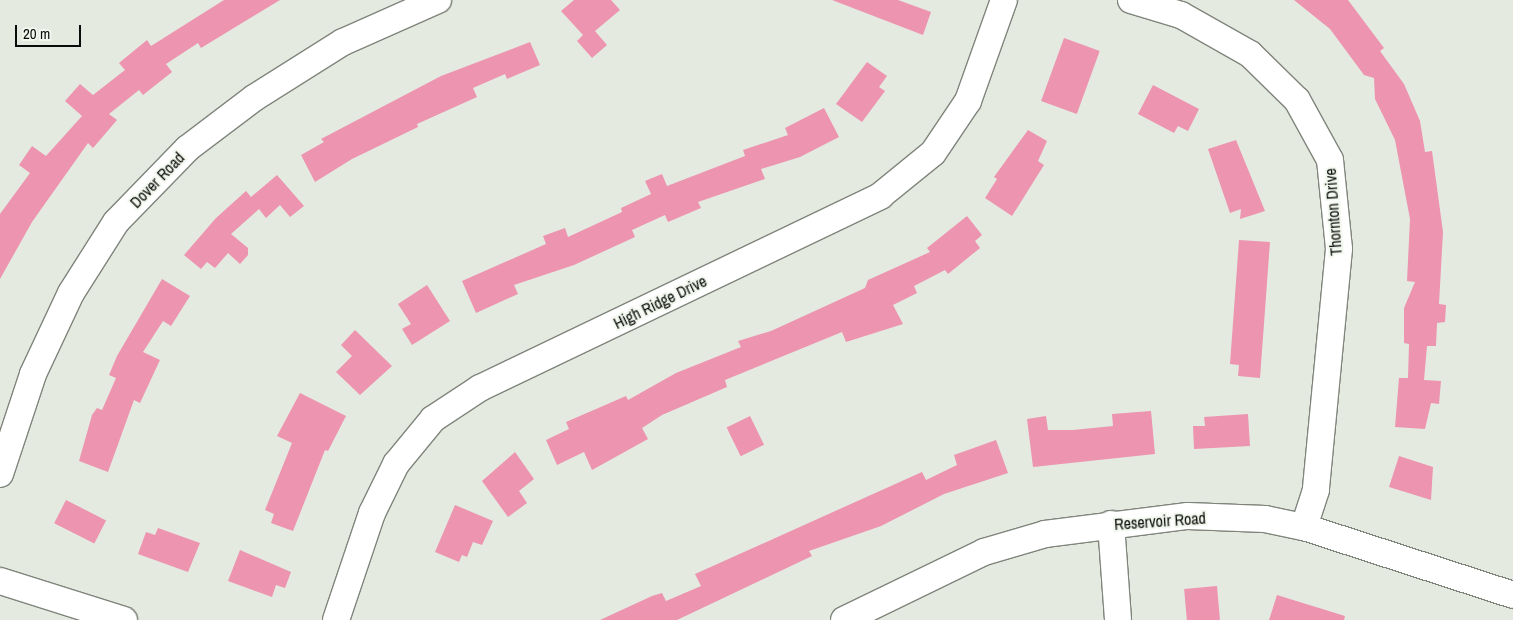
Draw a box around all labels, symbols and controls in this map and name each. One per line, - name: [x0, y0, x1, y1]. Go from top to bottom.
- scale bar: [18, 15, 84, 47]
- text: 20 m: [23, 23, 50, 44]
- street label: Dover Road: [126, 148, 188, 212]
- street label: Thornton Drive: [1320, 168, 1346, 256]
- street label: High Ridge Drive: [610, 271, 710, 333]
- street label: Reservoir Road: [1114, 508, 1206, 534]

